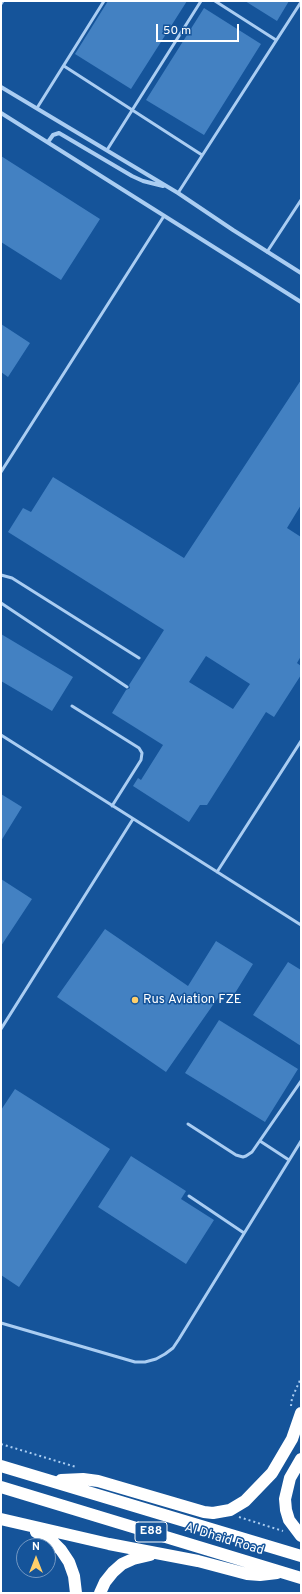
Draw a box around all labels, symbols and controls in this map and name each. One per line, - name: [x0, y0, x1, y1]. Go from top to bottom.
- scale bar: [158, 16, 241, 42]
- text: 50 m: [163, 23, 191, 39]
- place label: Rus Aviation FZE: [143, 992, 242, 1008]
- marker: Rus Aviation FZE: [130, 995, 140, 1005]
- street label: Al Dhaid Road: [182, 1521, 266, 1559]
- road number: E88: [135, 1522, 167, 1542]
- north arrow: [16, 1538, 56, 1578]
- text: N: [32, 1540, 40, 1554]

